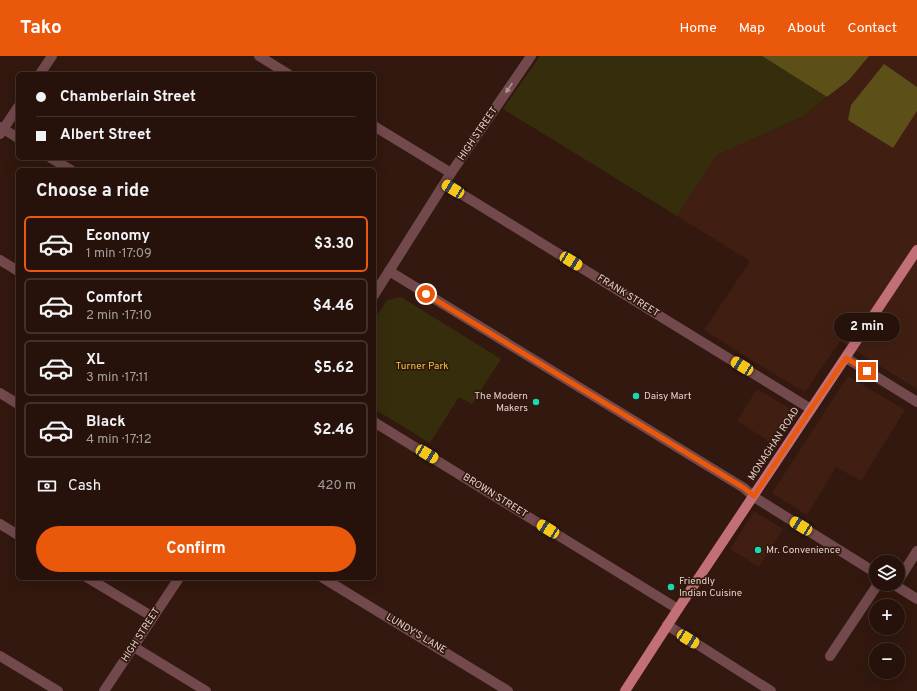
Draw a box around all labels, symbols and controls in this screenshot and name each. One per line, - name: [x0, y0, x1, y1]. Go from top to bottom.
- text: Tako: [20, 16, 62, 40]
- text: Home: [680, 20, 717, 37]
- text: Map: [739, 20, 765, 37]
- text: About: [787, 20, 826, 37]
- text: Contact: [848, 20, 897, 37]
- one-way arrow: [505, 83, 513, 93]
- text: Chamberlain Street: [60, 88, 196, 107]
- street label: HIGH STREET: [455, 105, 501, 163]
- text: Albert Street: [60, 126, 151, 145]
- car: [440, 178, 466, 200]
- text: Choose a ride: [36, 180, 149, 203]
- icon: car: [38, 226, 74, 262]
- text: Economy: [86, 227, 150, 246]
- text: $3.30: [314, 235, 354, 254]
- text: 1 min · 17:09: [86, 246, 152, 262]
- car: [558, 250, 584, 272]
- street label: FRANK STREET: [595, 272, 662, 320]
- route start: [417, 285, 435, 303]
- icon: car: [38, 288, 74, 324]
- text: Comfort: [86, 289, 143, 308]
- text: $4.46: [313, 297, 354, 316]
- text: 2 min · 17:10: [86, 308, 152, 324]
- callout: 2 min: [834, 313, 900, 341]
- text: 2 min: [850, 319, 884, 335]
- icon: car: [38, 350, 74, 386]
- text: XL: [86, 351, 104, 370]
- car: [729, 355, 755, 377]
- text: $5.62: [314, 359, 354, 378]
- park label: Turner Park: [395, 360, 449, 373]
- route end: [858, 362, 876, 380]
- text: 3 min · 17:11: [86, 370, 148, 386]
- place label: The Modern Makers: [474, 390, 528, 415]
- place label: Daisy Mart: [644, 390, 692, 403]
- marker: Daisy Mart: [631, 391, 641, 401]
- marker: The Modern Makers: [531, 397, 541, 407]
- street label: MONAGHAN ROAD: [745, 405, 803, 483]
- icon: car: [38, 412, 74, 448]
- text: Black: [86, 413, 126, 432]
- text: $2.46: [313, 421, 354, 440]
- text: 4 min · 17:12: [86, 432, 152, 448]
- car: [414, 443, 440, 465]
- street label: BROWN STREET: [460, 471, 530, 521]
- icon: cash: [36, 475, 58, 497]
- text: Cash: [68, 477, 101, 496]
- text: 420 m: [318, 478, 356, 494]
- car: [788, 515, 814, 537]
- car: [535, 518, 561, 540]
- button: Confirm: [36, 526, 356, 572]
- place label: Mr. Convenience: [766, 544, 840, 557]
- marker: Mr. Convenience: [753, 545, 763, 555]
- map controls: [869, 555, 905, 679]
- button: layers: [869, 555, 905, 591]
- place label: Friendly Indian Cuisine: [679, 575, 742, 600]
- marker: Friendly Indian Cuisine: [666, 582, 676, 592]
- button: +: [869, 599, 905, 635]
- street label: HIGH STREET: [119, 605, 163, 665]
- street label: LUNDY'S LANE: [383, 611, 449, 657]
- car: [675, 628, 701, 650]
- button: −: [869, 643, 905, 679]

